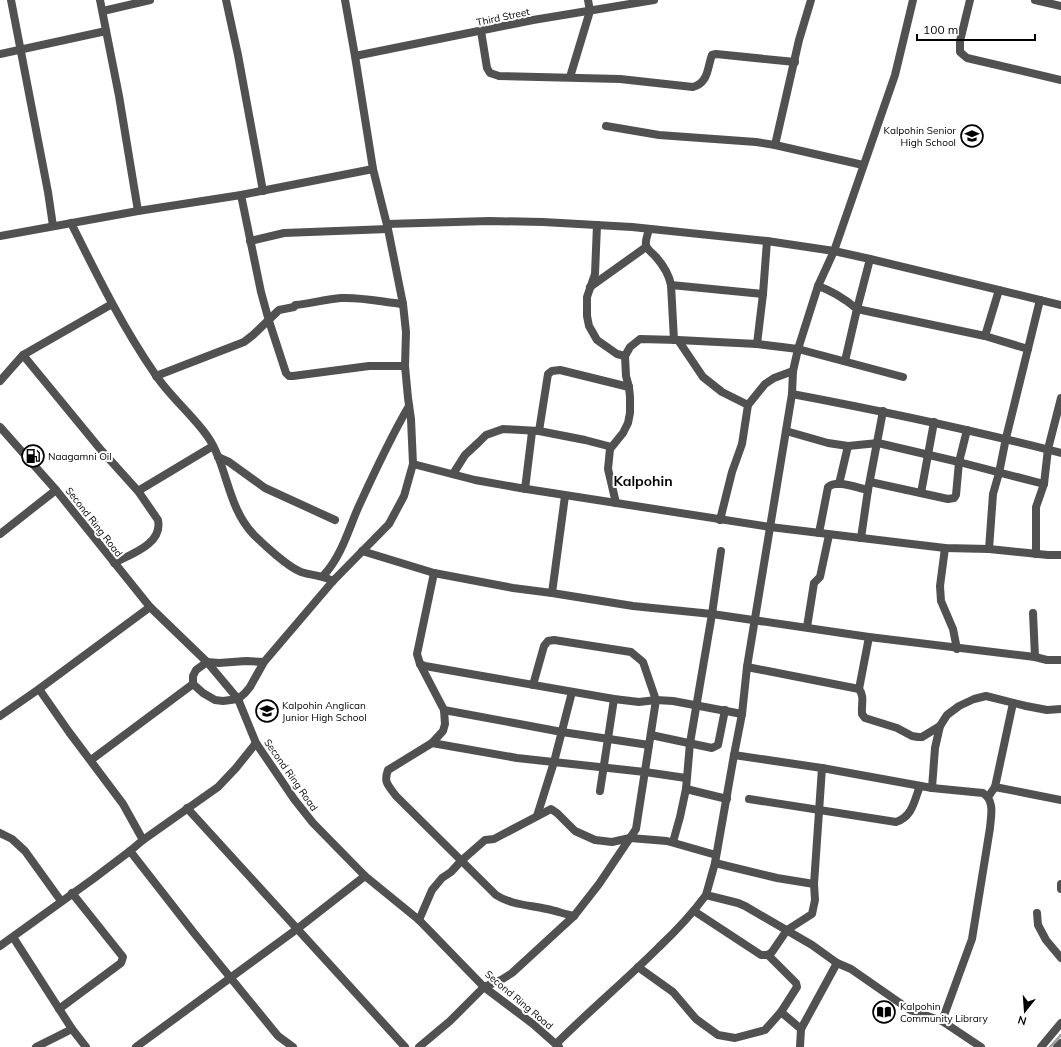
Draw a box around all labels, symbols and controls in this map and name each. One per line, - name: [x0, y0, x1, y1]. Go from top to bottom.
- street label: Third Street: [475, 5, 531, 29]
- scale bar: [917, 16, 1035, 42]
- text: 100 m: [923, 22, 958, 37]
- school or university icon: Kalpohin Senior High School: [959, 123, 985, 149]
- place label: Kalpohin Senior High School: [884, 124, 956, 149]
- fuel station icon: Naagamni Oil: [20, 443, 46, 469]
- place label: Naagamni Oil: [48, 450, 112, 463]
- district label: Kalpohin: [613, 472, 673, 490]
- street label: Second Ring Road: [63, 484, 125, 560]
- school or university icon: Kalpohin Anglican Junior High School: [254, 698, 280, 724]
- place label: Kalpohin Anglican Junior High School: [282, 699, 367, 724]
- street label: Second Ring Road: [261, 736, 321, 814]
- street label: Second Ring Road: [482, 968, 556, 1032]
- north arrow: [1005, 991, 1045, 1031]
- library icon: Kalpohin Community Library: [871, 999, 897, 1025]
- place label: Kalpohin Community Library: [900, 1000, 989, 1025]
- text: N: [1016, 1013, 1028, 1028]

